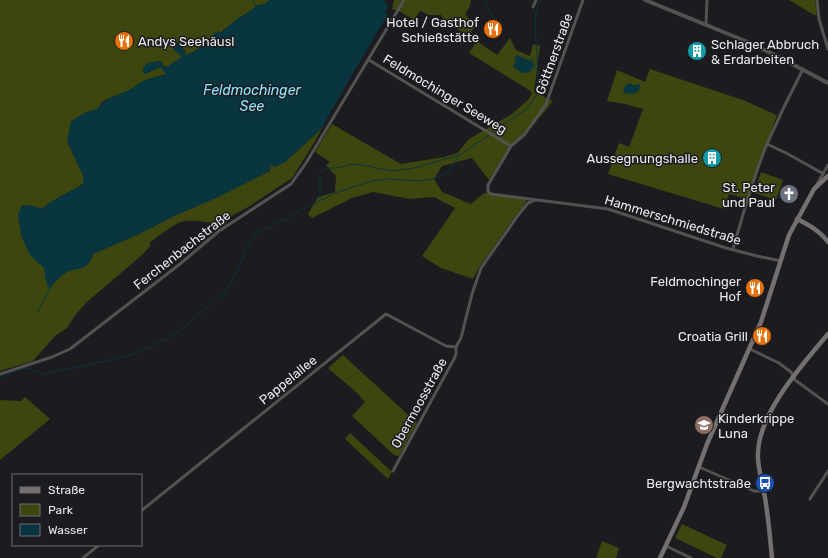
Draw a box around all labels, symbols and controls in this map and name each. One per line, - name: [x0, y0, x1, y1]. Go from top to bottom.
- street label: Göttnerstraße: [532, 11, 576, 97]
- place label: Hotel / Gasthof Schießstätte: [386, 15, 479, 45]
- restaurant icon: Hotel / Gasthof Schießstätte: [482, 18, 504, 40]
- restaurant icon: Andys Seehäusl: [113, 30, 135, 52]
- place label: Andys Seehäusl: [138, 34, 234, 49]
- place label: Schlager Abbruch & Erdarbeiten: [711, 37, 819, 67]
- building icon: Schlager Abbruch & Erdarbeiten: [686, 40, 708, 62]
- street label: Feldmochinger Seeweg: [380, 51, 509, 138]
- water label: Feldmochinger See: [203, 82, 301, 115]
- building icon: Aussegnungshalle: [701, 147, 723, 169]
- place label: Aussegnungshalle: [587, 151, 698, 167]
- place label: St. Peter und Paul: [722, 180, 775, 210]
- church icon: St. Peter und Paul: [778, 183, 800, 205]
- street label: Hammerschmiedstraße: [603, 192, 743, 248]
- street label: Ferchenbachstraße: [131, 208, 233, 292]
- place label: Feldmochinger Hof: [650, 274, 741, 304]
- restaurant icon: Feldmochinger Hof: [744, 277, 766, 299]
- restaurant icon: Croatia Grill: [751, 325, 773, 347]
- place label: Croatia Grill: [678, 329, 748, 344]
- street label: Pappelallee: [256, 352, 320, 408]
- street label: Obermoosstraße: [388, 355, 450, 451]
- place label: Kinderkrippe Luna: [718, 411, 794, 441]
- school or university icon: Kinderkrippe Luna: [693, 414, 715, 436]
- bus stop icon: Bergwachtstraße: [754, 472, 776, 494]
- legend: [12, 474, 142, 546]
- place label: Bergwachtstraße: [646, 476, 751, 492]
- text: Straße: [48, 483, 85, 497]
- text: Park: [48, 503, 74, 517]
- text: Wasser: [48, 523, 88, 537]

